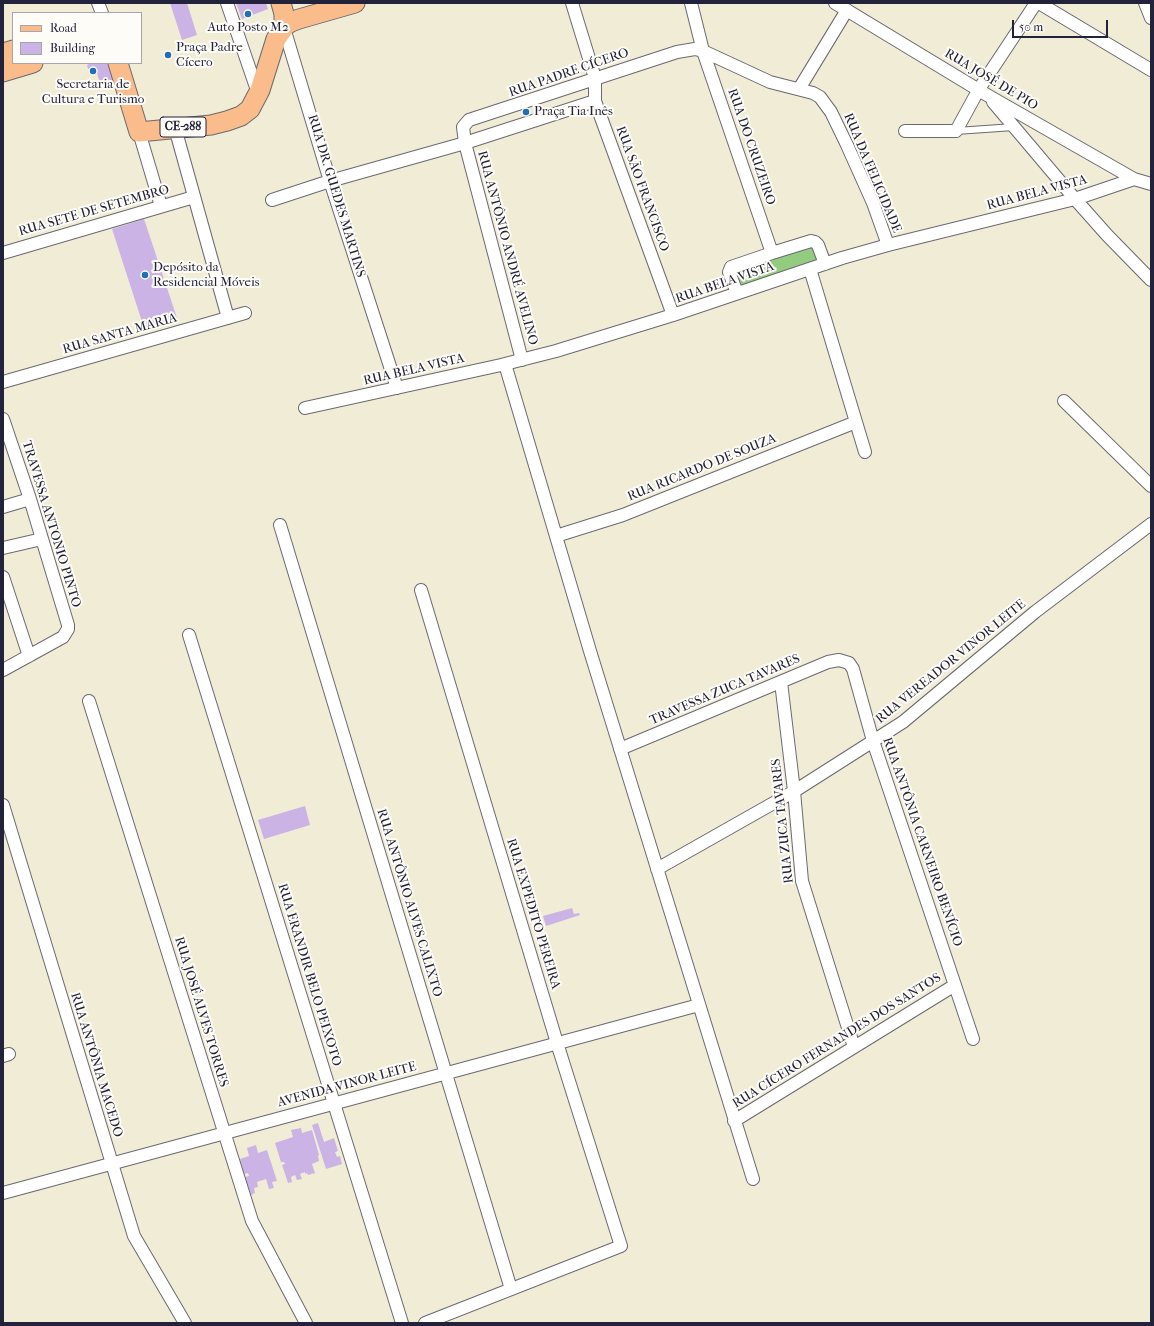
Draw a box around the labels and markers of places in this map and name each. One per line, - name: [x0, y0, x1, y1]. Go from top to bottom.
- marker: Auto Posto M2: [243, 9, 253, 19]
- place label: Auto Posto M2: [207, 20, 289, 36]
- place label: Praça Padre Cícero: [176, 40, 243, 71]
- marker: Praça Padre Cícero: [163, 50, 173, 60]
- marker: Secretaria de Cultura e Turismo: [88, 66, 98, 76]
- place label: Secretaria de Cultura e Turismo: [42, 77, 144, 108]
- place label: Praça Tia Inês: [534, 104, 613, 120]
- marker: Praça Tia Inês: [521, 107, 531, 117]
- place label: Depósito da Residencial Móveis: [153, 260, 260, 291]
- marker: Depósito da Residencial Móveis: [140, 270, 150, 280]

